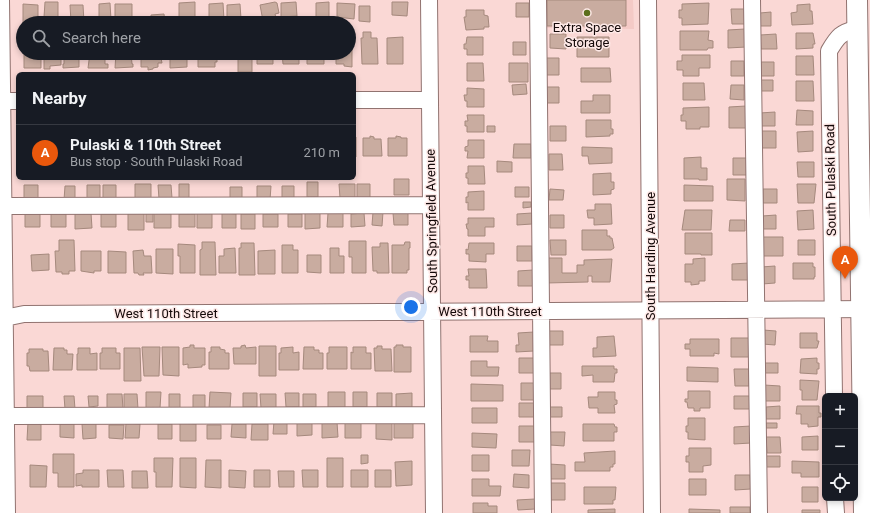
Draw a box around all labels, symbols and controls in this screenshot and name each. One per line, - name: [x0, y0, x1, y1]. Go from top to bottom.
- marker: Extra Space Storage: [582, 8, 592, 18]
- search box: [16, 16, 356, 60]
- place label: Extra Space Storage: [553, 20, 621, 50]
- icon: search: [30, 27, 52, 49]
- text: Search here: [62, 29, 141, 47]
- text: Nearby: [32, 88, 87, 108]
- street label: South Pulaski Road: [822, 124, 839, 236]
- text: Pulaski & 110th Street: [70, 136, 221, 154]
- text: A: [41, 145, 49, 160]
- text: 210 m: [303, 145, 340, 160]
- street label: South Springfield Avenue: [423, 149, 440, 293]
- text: Bus stop · South Pulaski Road: [70, 154, 243, 169]
- street label: South Harding Avenue: [643, 192, 658, 320]
- pin: A: [832, 246, 858, 279]
- your location: [401, 297, 421, 317]
- street label: West 110th Street: [438, 304, 542, 319]
- street label: West 110th Street: [114, 306, 218, 321]
- map controls: [822, 393, 858, 501]
- button: +: [822, 393, 858, 429]
- button: −: [822, 429, 858, 465]
- button: locate: [822, 465, 858, 501]

